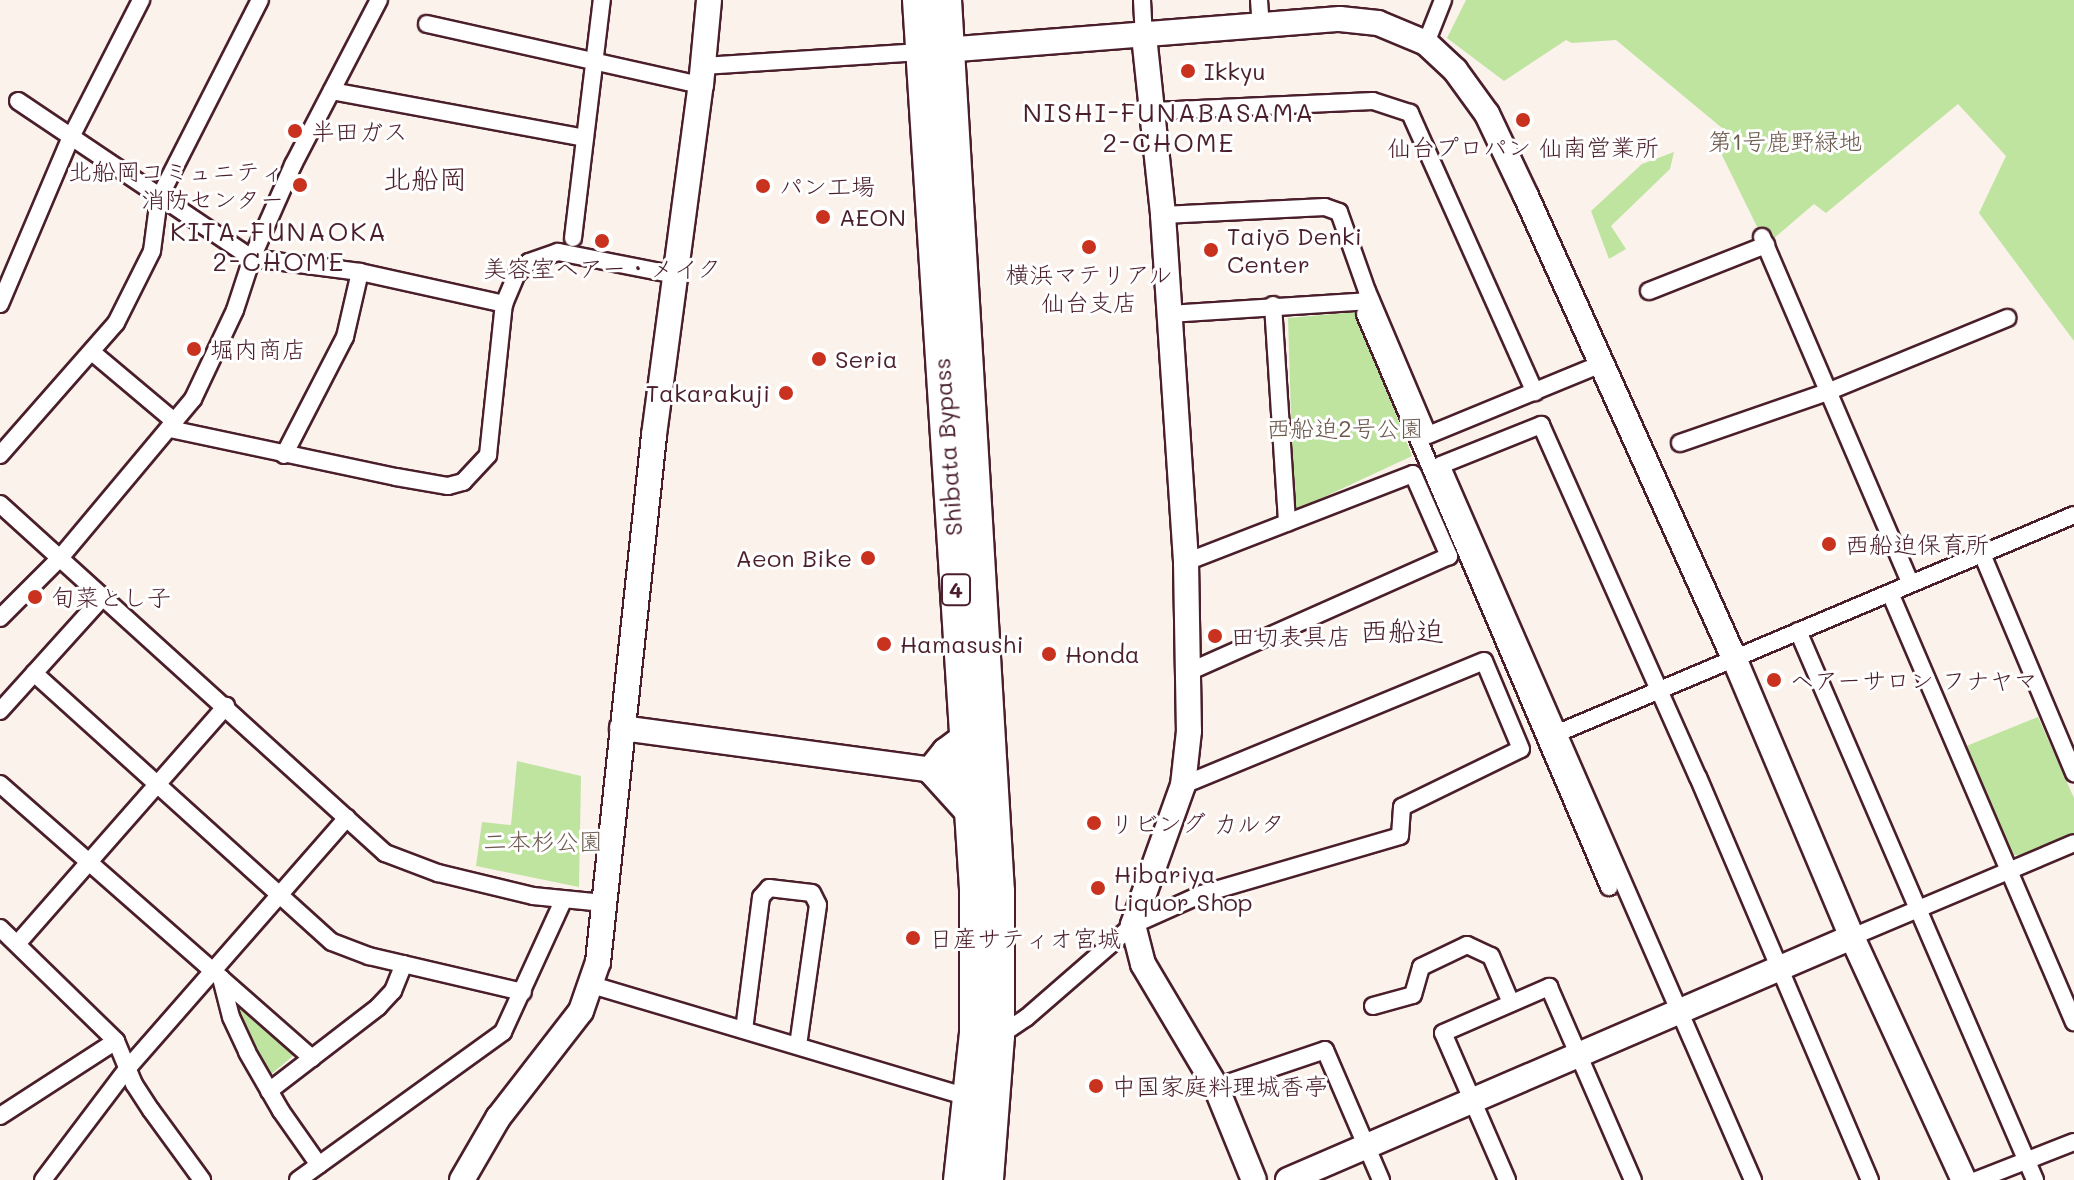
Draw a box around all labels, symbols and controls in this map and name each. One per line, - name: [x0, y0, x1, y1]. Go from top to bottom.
- place label: Ikkyu: [1204, 57, 1266, 85]
- marker: Ikkyu: [1179, 62, 1197, 80]
- district label: NISHI-FUNABASAMA 2-CHOME: [1023, 97, 1315, 158]
- marker: 仙台プロパン 仙南営業所: [1514, 111, 1532, 129]
- place label: 半田ガス: [311, 117, 407, 145]
- marker: 半田ガス: [286, 122, 304, 140]
- park label: 第1号鹿野緑地: [1708, 127, 1862, 155]
- place label: 仙台プロパン 仙南営業所: [1387, 133, 1659, 161]
- place label: 北船岡コミュニティ 消防センター: [68, 157, 284, 213]
- district label: 北船岡: [383, 161, 467, 195]
- place label: パン工場: [779, 172, 875, 200]
- marker: 北船岡コミュニティ 消防センター: [291, 176, 309, 194]
- marker: パン工場: [754, 177, 772, 195]
- place label: AEON: [839, 203, 906, 231]
- marker: AEON: [814, 208, 832, 226]
- district label: KITA-FUNAOKA 2-CHOME: [170, 216, 388, 278]
- place label: Taiyō Denki Center: [1227, 222, 1362, 278]
- marker: 美容室ヘアー・メイク: [593, 232, 611, 250]
- marker: 横浜マテリアル 仙台支店: [1080, 238, 1098, 256]
- marker: Taiyō Denki Center: [1202, 241, 1220, 259]
- place label: 美容室ヘアー・メイク: [482, 254, 722, 282]
- place label: 横浜マテリアル 仙台支店: [1005, 260, 1173, 316]
- place label: 堀内商店: [210, 335, 306, 363]
- marker: 堀内商店: [185, 340, 203, 358]
- place label: Seria: [835, 345, 898, 373]
- marker: Seria: [810, 350, 828, 368]
- street label: Shibata Bypass: [926, 357, 968, 537]
- place label: Takarakuji: [646, 379, 770, 407]
- marker: Takarakuji: [777, 384, 795, 402]
- park label: 西船迫2号公園: [1266, 414, 1424, 442]
- place label: 西船迫保育所: [1845, 530, 1989, 558]
- marker: 西船迫保育所: [1820, 535, 1838, 553]
- place label: Aeon Bike: [735, 544, 852, 572]
- marker: Aeon Bike: [859, 549, 877, 567]
- road number: 4: [940, 572, 972, 608]
- place label: 旬菜とし子: [51, 583, 171, 611]
- marker: 旬菜とし子: [26, 588, 44, 606]
- district label: 西船迫: [1360, 613, 1444, 647]
- place label: 田切表具店: [1231, 622, 1351, 650]
- marker: 田切表具店: [1206, 627, 1224, 645]
- place label: Hamasushi: [900, 630, 1023, 658]
- marker: Hamasushi: [875, 635, 893, 653]
- place label: Honda: [1065, 640, 1140, 668]
- marker: Honda: [1040, 645, 1058, 663]
- place label: ヘアーサロン フナヤマ: [1790, 666, 2037, 694]
- marker: ヘアーサロン フナヤマ: [1765, 671, 1783, 689]
- place label: リビング カルタ: [1110, 809, 1286, 837]
- marker: リビング カルタ: [1085, 814, 1103, 832]
- park label: 二本杉公園: [483, 827, 603, 855]
- place label: Hibariya Liquor Shop: [1114, 860, 1253, 916]
- marker: Hibariya Liquor Shop: [1089, 879, 1107, 897]
- place label: 日産サティオ宮城: [929, 924, 1121, 952]
- marker: 日産サティオ宮城: [904, 929, 922, 947]
- place label: 中国家庭料理城香亭: [1112, 1072, 1328, 1100]
- marker: 中国家庭料理城香亭: [1087, 1077, 1105, 1095]

